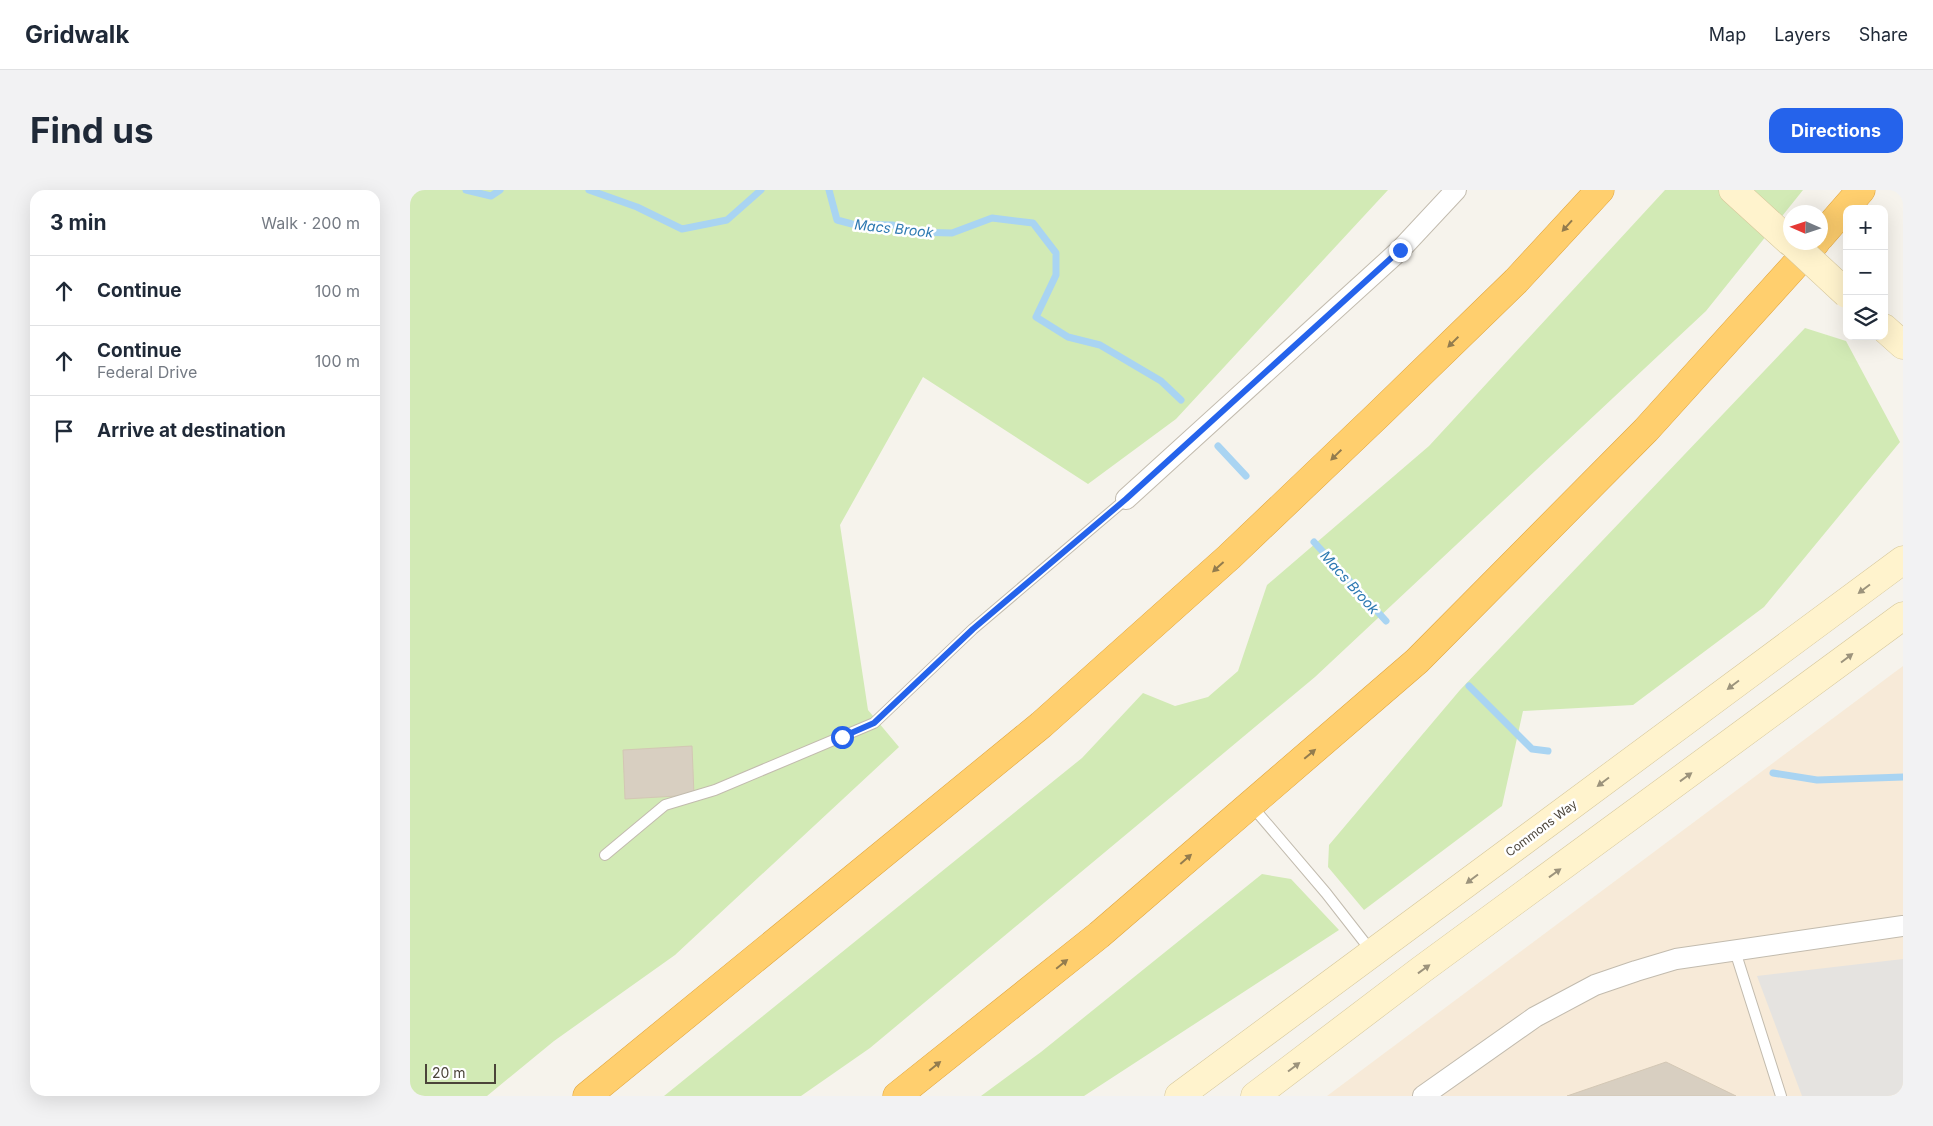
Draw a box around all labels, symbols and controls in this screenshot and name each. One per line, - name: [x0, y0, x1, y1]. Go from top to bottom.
- text: Gridwalk: [25, 20, 129, 49]
- text: Map: [1709, 24, 1746, 45]
- text: Layers: [1774, 24, 1831, 45]
- text: Share: [1859, 24, 1908, 45]
- button: Directions: [1769, 108, 1903, 153]
- text: Find us: [30, 109, 154, 151]
- north arrow: [1783, 205, 1828, 250]
- map controls: [1843, 205, 1888, 340]
- button: +: [1843, 205, 1888, 250]
- text: 3 min: [50, 210, 106, 235]
- text: Walk · 200 m: [261, 213, 360, 233]
- water label: Macs Brook: [854, 215, 935, 241]
- one-way arrow: [1561, 220, 1573, 232]
- route end: [1389, 239, 1412, 262]
- button: −: [1843, 250, 1888, 295]
- icon: ahead: [50, 277, 78, 305]
- text: Continue: [97, 279, 182, 302]
- text: 100 m: [315, 281, 360, 301]
- button: layers: [1843, 295, 1888, 340]
- one-way arrow: [1448, 336, 1460, 348]
- text: Continue: [97, 339, 182, 362]
- icon: ahead: [50, 347, 78, 375]
- text: 100 m: [315, 351, 360, 371]
- text: Federal Drive: [97, 362, 197, 382]
- icon: arrive: [50, 417, 78, 445]
- text: Arrive at destination: [97, 419, 286, 442]
- one-way arrow: [1331, 449, 1343, 461]
- water label: Macs Brook: [1317, 547, 1383, 617]
- one-way arrow: [1213, 561, 1225, 573]
- one-way arrow: [1858, 583, 1871, 594]
- one-way arrow: [1840, 652, 1853, 663]
- one-way arrow: [1727, 680, 1740, 691]
- route start: [831, 726, 854, 749]
- one-way arrow: [1303, 748, 1316, 759]
- one-way arrow: [1679, 772, 1693, 782]
- one-way arrow: [1596, 777, 1610, 787]
- street label: Commons Way: [1502, 796, 1580, 860]
- one-way arrow: [1179, 854, 1192, 865]
- one-way arrow: [1548, 868, 1562, 878]
- one-way arrow: [1466, 873, 1479, 884]
- one-way arrow: [1055, 959, 1069, 969]
- one-way arrow: [1417, 964, 1431, 974]
- one-way arrow: [928, 1060, 941, 1071]
- scale bar: [425, 1061, 496, 1084]
- one-way arrow: [1287, 1061, 1300, 1072]
- text: 20 m: [432, 1064, 466, 1081]

